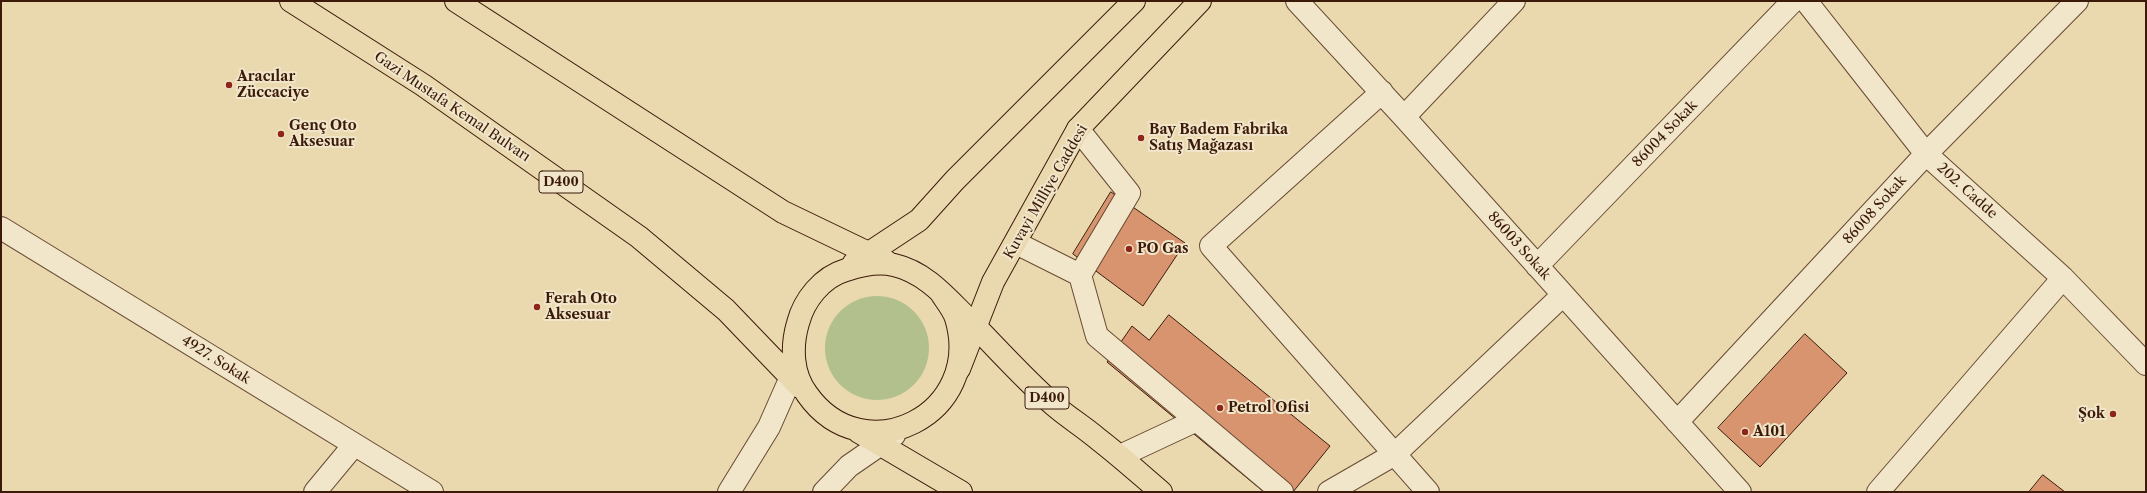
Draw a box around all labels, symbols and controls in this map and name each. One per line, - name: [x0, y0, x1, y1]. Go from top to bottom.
- street label: Gazi Mustafa Kemal Bulvarı: [371, 48, 533, 166]
- place label: Aracılar Züccaciye: [237, 69, 309, 102]
- marker: Aracılar Züccaciye: [224, 80, 234, 90]
- street label: 86004 Sokak: [1629, 97, 1701, 171]
- place label: Genç Oto Aksesuar: [289, 118, 357, 150]
- street label: Kuvayi Milliye Caddesi: [1001, 122, 1091, 262]
- place label: Bay Badem Fabrika Satış Mağazası: [1149, 122, 1288, 154]
- marker: Genç Oto Aksesuar: [276, 129, 286, 139]
- marker: Bay Badem Fabrika Satış Mağazası: [1136, 133, 1146, 143]
- street label: 202. Cadde: [1933, 160, 2001, 222]
- road number: D400: [539, 171, 583, 193]
- street label: 86008 Sokak: [1840, 172, 1910, 248]
- street label: 86003 Sokak: [1484, 208, 1554, 284]
- place label: PO Gas: [1137, 241, 1189, 257]
- marker: PO Gas: [1124, 244, 1134, 254]
- place label: Ferah Oto Aksesuar: [545, 291, 617, 324]
- marker: Ferah Oto Aksesuar: [532, 302, 542, 312]
- street label: 4927. Sokak: [178, 332, 254, 388]
- road number: D400: [1025, 387, 1069, 409]
- place label: Petrol Ofisi: [1228, 400, 1309, 416]
- marker: Petrol Ofisi: [1215, 403, 1225, 413]
- place label: Şok: [2078, 406, 2105, 422]
- marker: Şok: [2108, 409, 2118, 419]
- place label: A101: [1753, 424, 1785, 440]
- marker: A101: [1740, 427, 1750, 437]

